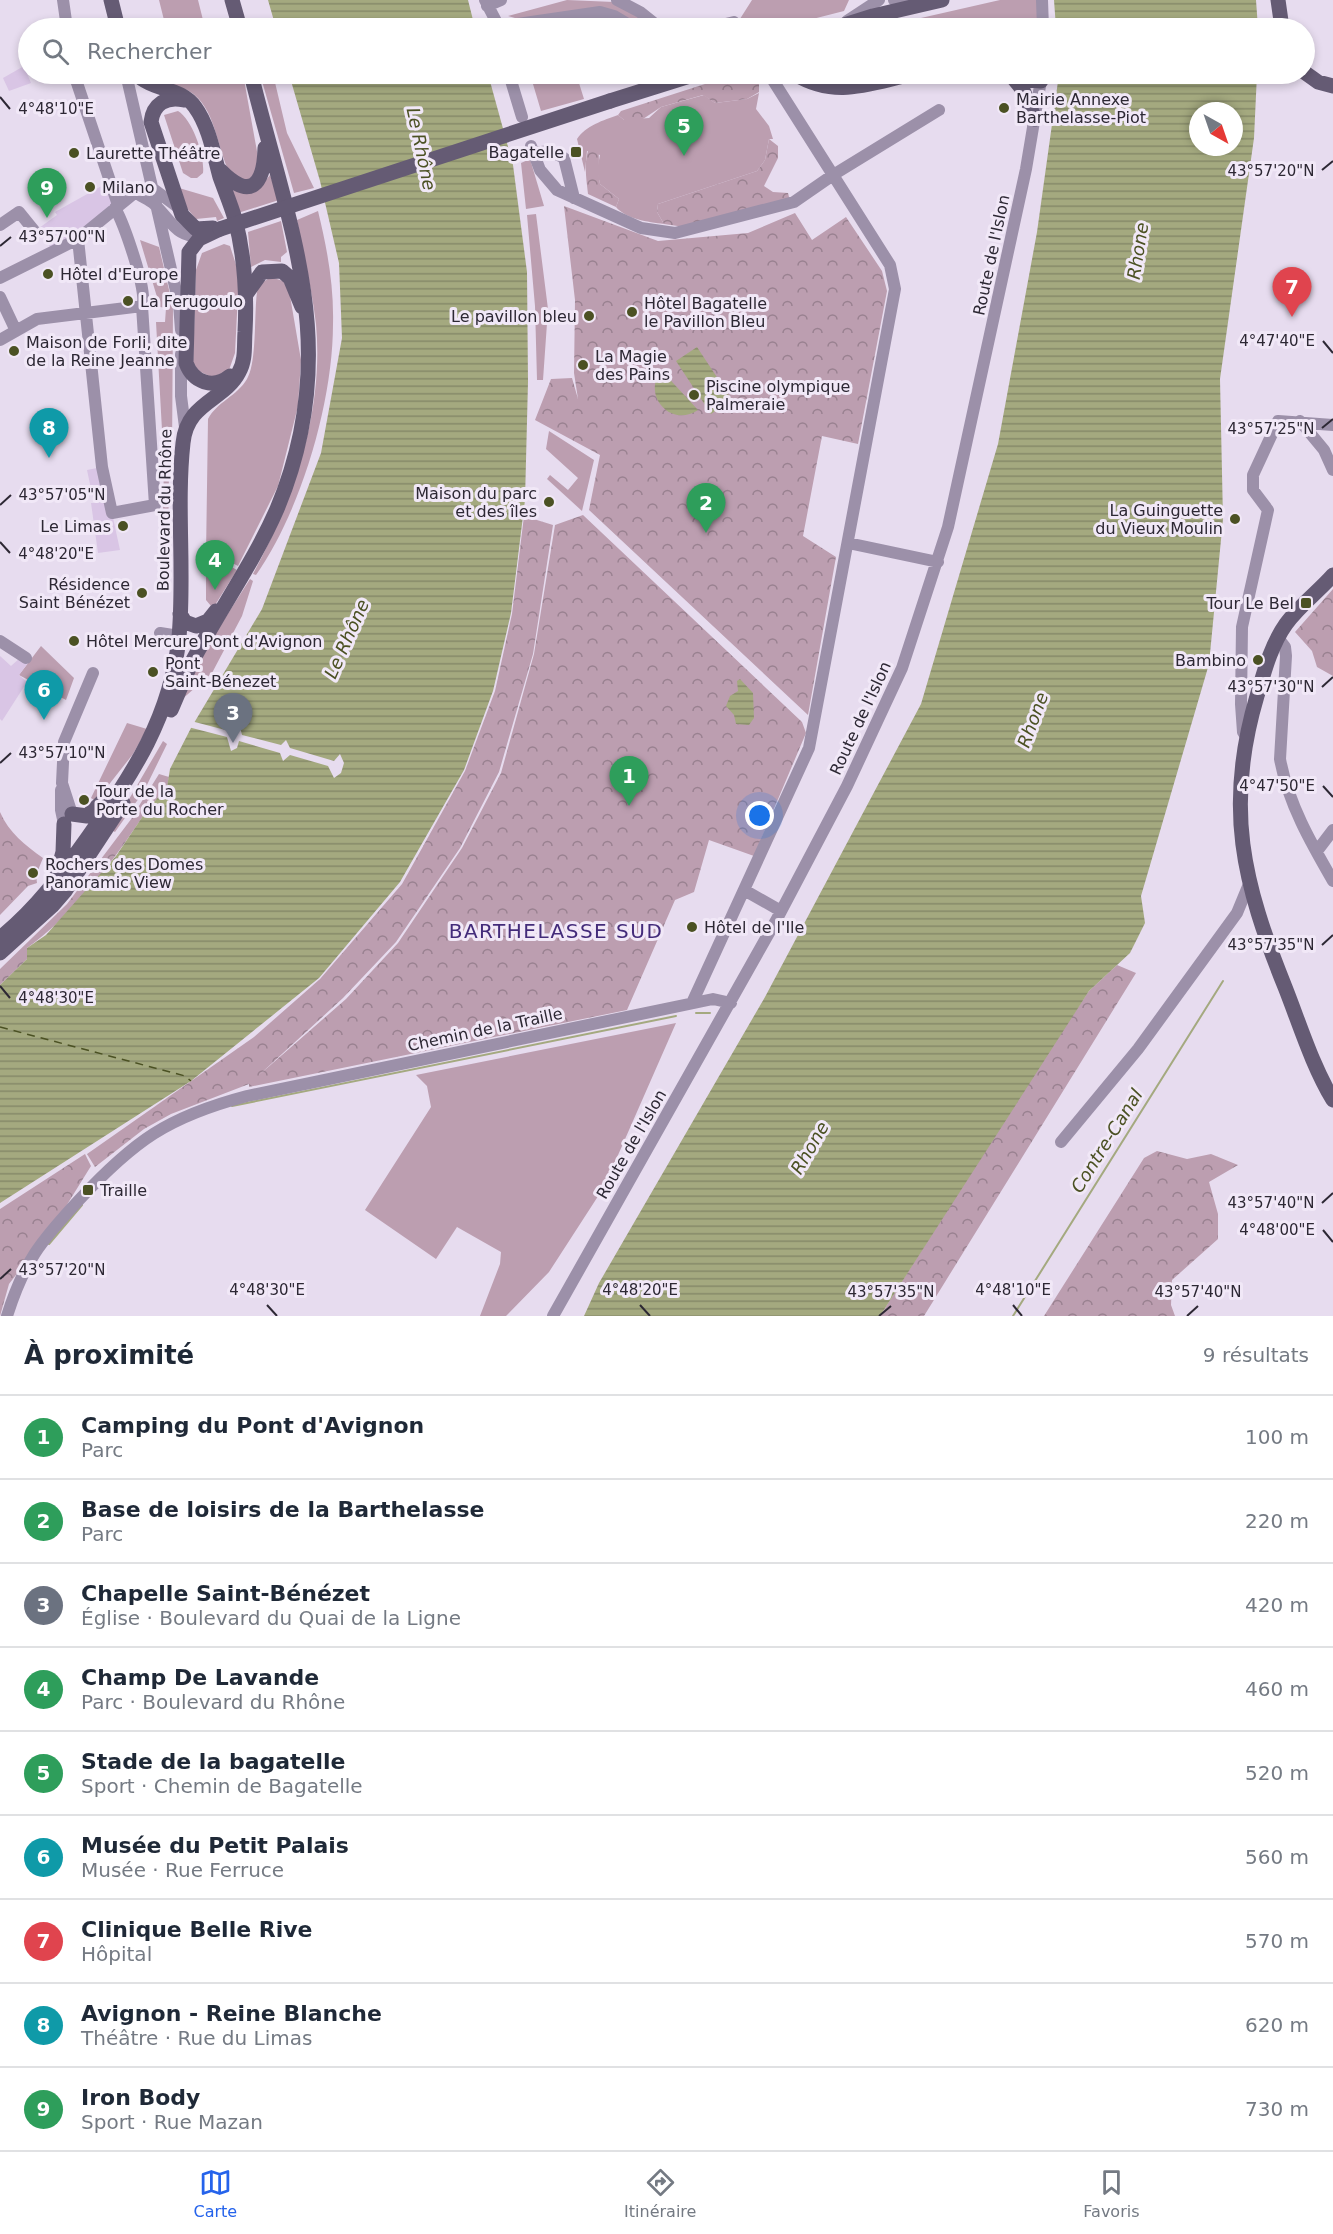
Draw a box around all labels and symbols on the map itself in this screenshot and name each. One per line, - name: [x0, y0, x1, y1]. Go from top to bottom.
- place label: Mairie Annexe Barthelasse-Piot: [1016, 90, 1146, 127]
- text: 4°48'10"E: [18, 100, 94, 118]
- marker: Mairie Annexe Barthelasse-Piot: [997, 101, 1011, 115]
- north arrow: [1189, 102, 1243, 156]
- water label: Le Rhône: [402, 106, 441, 192]
- pin: 5: [664, 106, 704, 156]
- place label: Bagatelle: [488, 143, 564, 162]
- place label: Laurette Théâtre: [86, 144, 220, 163]
- marker: Bagatelle: [569, 145, 583, 159]
- marker: Laurette Théâtre: [67, 146, 81, 160]
- text: 43°57'20"N: [1227, 162, 1315, 180]
- pin: 9: [28, 168, 66, 218]
- place label: Milano: [102, 178, 154, 197]
- marker: Milano: [83, 180, 97, 194]
- street label: Route de l'Islon: [969, 193, 1014, 317]
- water label: Rhone: [1123, 221, 1152, 281]
- text: 43°57'00"N: [18, 228, 106, 246]
- place label: Hôtel d'Europe: [60, 265, 178, 284]
- marker: Hôtel d'Europe: [41, 267, 55, 281]
- pin: 7: [1272, 268, 1312, 317]
- place label: La Ferugoulo: [140, 292, 243, 311]
- marker: La Ferugoulo: [121, 294, 135, 308]
- place label: Hôtel Bagatelle le Pavillon Bleu: [644, 294, 767, 331]
- marker: Hôtel Bagatelle le Pavillon Bleu: [625, 305, 639, 319]
- place label: Le pavillon bleu: [451, 307, 577, 326]
- marker: Le pavillon bleu: [582, 309, 596, 323]
- text: 4°47'40"E: [1239, 332, 1315, 350]
- place label: Maison de Forli, dite de la Reine Jeanne: [26, 333, 187, 370]
- marker: Maison de Forli, dite de la Reine Jeanne: [7, 344, 21, 358]
- place label: La Magie des Pains: [595, 347, 670, 384]
- marker: La Magie des Pains: [576, 358, 590, 372]
- place label: Piscine olympique Palmeraie: [706, 377, 850, 414]
- marker: Piscine olympique Palmeraie: [687, 388, 701, 402]
- pin: 8: [29, 408, 68, 458]
- text: 43°57'25"N: [1227, 420, 1315, 438]
- street label: Boulevard du Rhône: [154, 429, 175, 591]
- place label: Maison du parc et des îles: [415, 484, 537, 521]
- pin: 2: [686, 484, 726, 533]
- text: 43°57'05"N: [18, 486, 106, 504]
- marker: Maison du parc et des îles: [542, 495, 556, 509]
- place label: La Guinguette du Vieux Moulin: [1095, 501, 1223, 538]
- marker: La Guinguette du Vieux Moulin: [1228, 512, 1242, 526]
- place label: Le Limas: [40, 517, 111, 536]
- marker: Le Limas: [116, 519, 130, 533]
- pin: 4: [196, 540, 234, 590]
- text: 4°48'20"E: [18, 545, 94, 563]
- place label: Résidence Saint Bénézet: [19, 575, 130, 612]
- marker: Résidence Saint Bénézet: [135, 586, 149, 600]
- place label: Tour Le Bel: [1206, 594, 1294, 613]
- water label: Le Rhône: [320, 596, 373, 682]
- marker: Tour Le Bel: [1299, 596, 1313, 610]
- place label: Hôtel Mercure Pont d'Avignon: [86, 632, 323, 651]
- marker: Hôtel Mercure Pont d'Avignon: [67, 634, 81, 648]
- place label: Bambino: [1175, 651, 1246, 670]
- marker: Bambino: [1251, 653, 1265, 667]
- place label: Pont Saint-Bénezet: [165, 654, 276, 691]
- street label: Route de l'Islon: [826, 659, 895, 778]
- marker: Pont Saint-Bénezet: [146, 665, 160, 679]
- pin: 6: [24, 670, 63, 720]
- text: 43°57'30"N: [1227, 678, 1315, 696]
- water label: Rhone: [1013, 689, 1052, 750]
- pin: 3: [214, 694, 252, 743]
- text: 43°57'10"N: [18, 744, 106, 762]
- pin: 1: [610, 756, 648, 806]
- text: 4°47'50"E: [1239, 777, 1315, 795]
- place label: Tour de la Porte du Rocher: [95, 782, 224, 819]
- marker: Tour de la Porte du Rocher: [77, 793, 91, 807]
- your location: [745, 801, 774, 830]
- place label: Rochers des Domes Panoramic View: [45, 855, 203, 892]
- marker: Rochers des Domes Panoramic View: [26, 866, 40, 880]
- place label: Hôtel de l'Ile: [704, 918, 804, 937]
- district label: BARTHELASSE SUD: [449, 919, 663, 943]
- marker: Hôtel de l'Ile: [685, 920, 699, 934]
- text: 43°57'35"N: [1227, 936, 1315, 954]
- text: 4°48'30"E: [18, 989, 94, 1007]
- street label: Chemin de la Traille: [406, 1004, 564, 1055]
- water label: Contre-Canal: [1066, 1085, 1147, 1196]
- street label: Route de l'Islon: [592, 1086, 670, 1202]
- water label: Rhone: [786, 1118, 833, 1178]
- place label: Traille: [99, 1181, 147, 1200]
- marker: Traille: [81, 1183, 95, 1197]
- text: 43°57'40"N: [1227, 1194, 1315, 1212]
- text: 4°48'00"E: [1239, 1221, 1315, 1239]
- text: 43°57'20"N: [18, 1261, 106, 1279]
- text: 4°48'30"E: [229, 1281, 305, 1299]
- text: 4°48'20"E: [602, 1281, 678, 1299]
- text: 4°48'10"E: [975, 1281, 1051, 1299]
- text: 43°57'35"N: [847, 1283, 935, 1301]
- text: 43°57'40"N: [1154, 1283, 1242, 1301]

